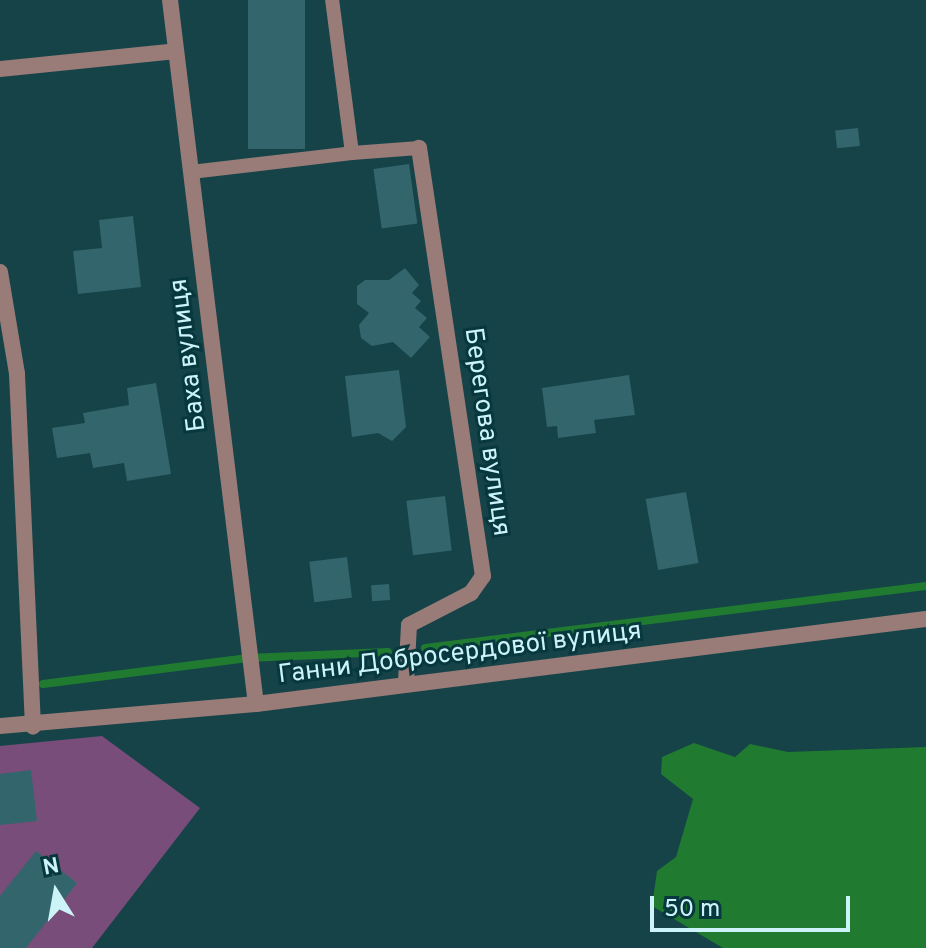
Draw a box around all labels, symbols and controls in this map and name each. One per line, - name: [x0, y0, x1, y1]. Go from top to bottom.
- street label: Баха вулиця: [164, 277, 214, 433]
- street label: Берегова вулиця: [456, 326, 516, 538]
- street label: Ганни Добросердової вулиця: [276, 616, 644, 692]
- north arrow: [16, 852, 96, 932]
- text: N: [41, 853, 62, 883]
- scale bar: [654, 880, 854, 930]
- text: 50 m: [664, 895, 720, 925]

